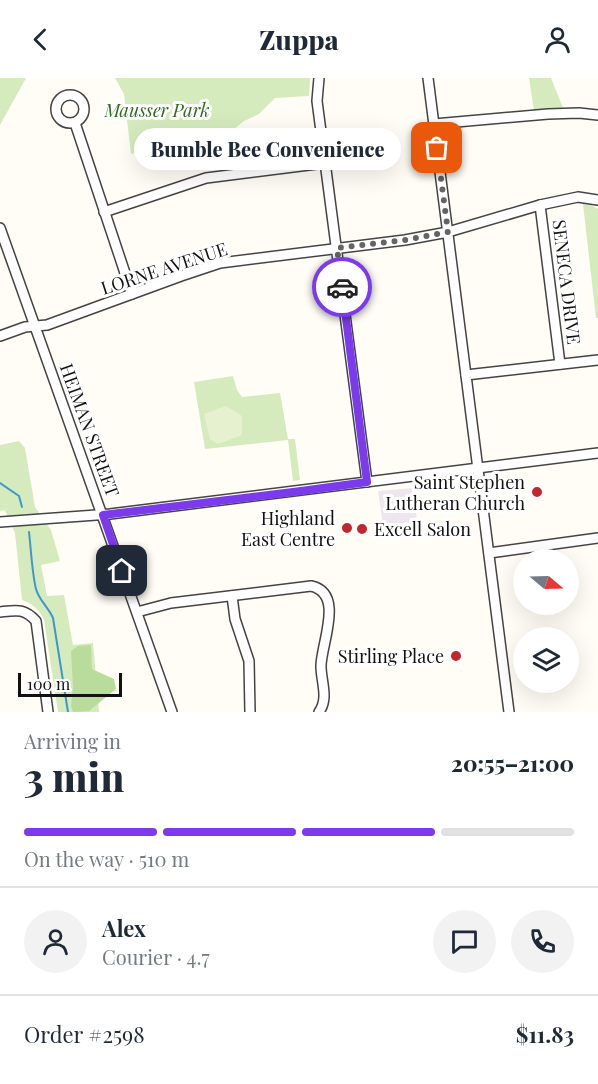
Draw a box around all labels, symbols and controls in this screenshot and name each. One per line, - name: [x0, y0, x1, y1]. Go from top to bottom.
- text: Zuppa: [259, 21, 339, 57]
- icon: back: [24, 23, 57, 56]
- icon: person: [541, 23, 574, 56]
- park label: Mausser Park: [103, 98, 210, 122]
- pin: [411, 122, 462, 173]
- callout: Bumble Bee Convenience: [134, 127, 401, 169]
- icon: bag: [420, 131, 453, 164]
- text: Bumble Bee Convenience: [150, 135, 385, 162]
- street label: SENECA DRIVE: [547, 218, 587, 346]
- street label: LORNE AVENUE: [98, 236, 230, 300]
- courier: [312, 257, 372, 317]
- icon: car: [326, 271, 359, 304]
- street label: HEIMAN STREET: [55, 360, 125, 500]
- place label: Saint Stephen Lutheran Church: [385, 470, 525, 515]
- marker: Saint Stephen Lutheran Church: [530, 485, 544, 499]
- place label: Highland East Centre: [241, 506, 336, 551]
- place label: Excell Salon: [374, 517, 471, 541]
- marker: Highland East Centre: [340, 521, 354, 535]
- marker: Excell Salon: [355, 522, 369, 536]
- pin: [96, 545, 147, 596]
- north arrow: [513, 549, 579, 615]
- map controls: [513, 549, 579, 693]
- icon: home: [105, 554, 138, 587]
- button: layers: [513, 627, 579, 693]
- place label: Stirling Place: [338, 644, 444, 668]
- marker: Stirling Place: [449, 649, 463, 663]
- scale bar: [18, 670, 122, 698]
- text: 100 m: [27, 673, 70, 694]
- text: Arriving in: [24, 727, 121, 754]
- text: 20:55–21:00: [451, 748, 574, 778]
- text: 3 min: [24, 750, 124, 802]
- text: On the way · 510 m: [24, 845, 189, 872]
- button: person: [24, 910, 87, 973]
- button: chat: [433, 910, 496, 973]
- button: phone: [511, 910, 574, 973]
- text: Alex: [102, 913, 146, 943]
- text: Courier · 4.7: [102, 943, 210, 970]
- text: Order #2598: [24, 1019, 145, 1049]
- text: $11.83: [516, 1019, 574, 1049]

